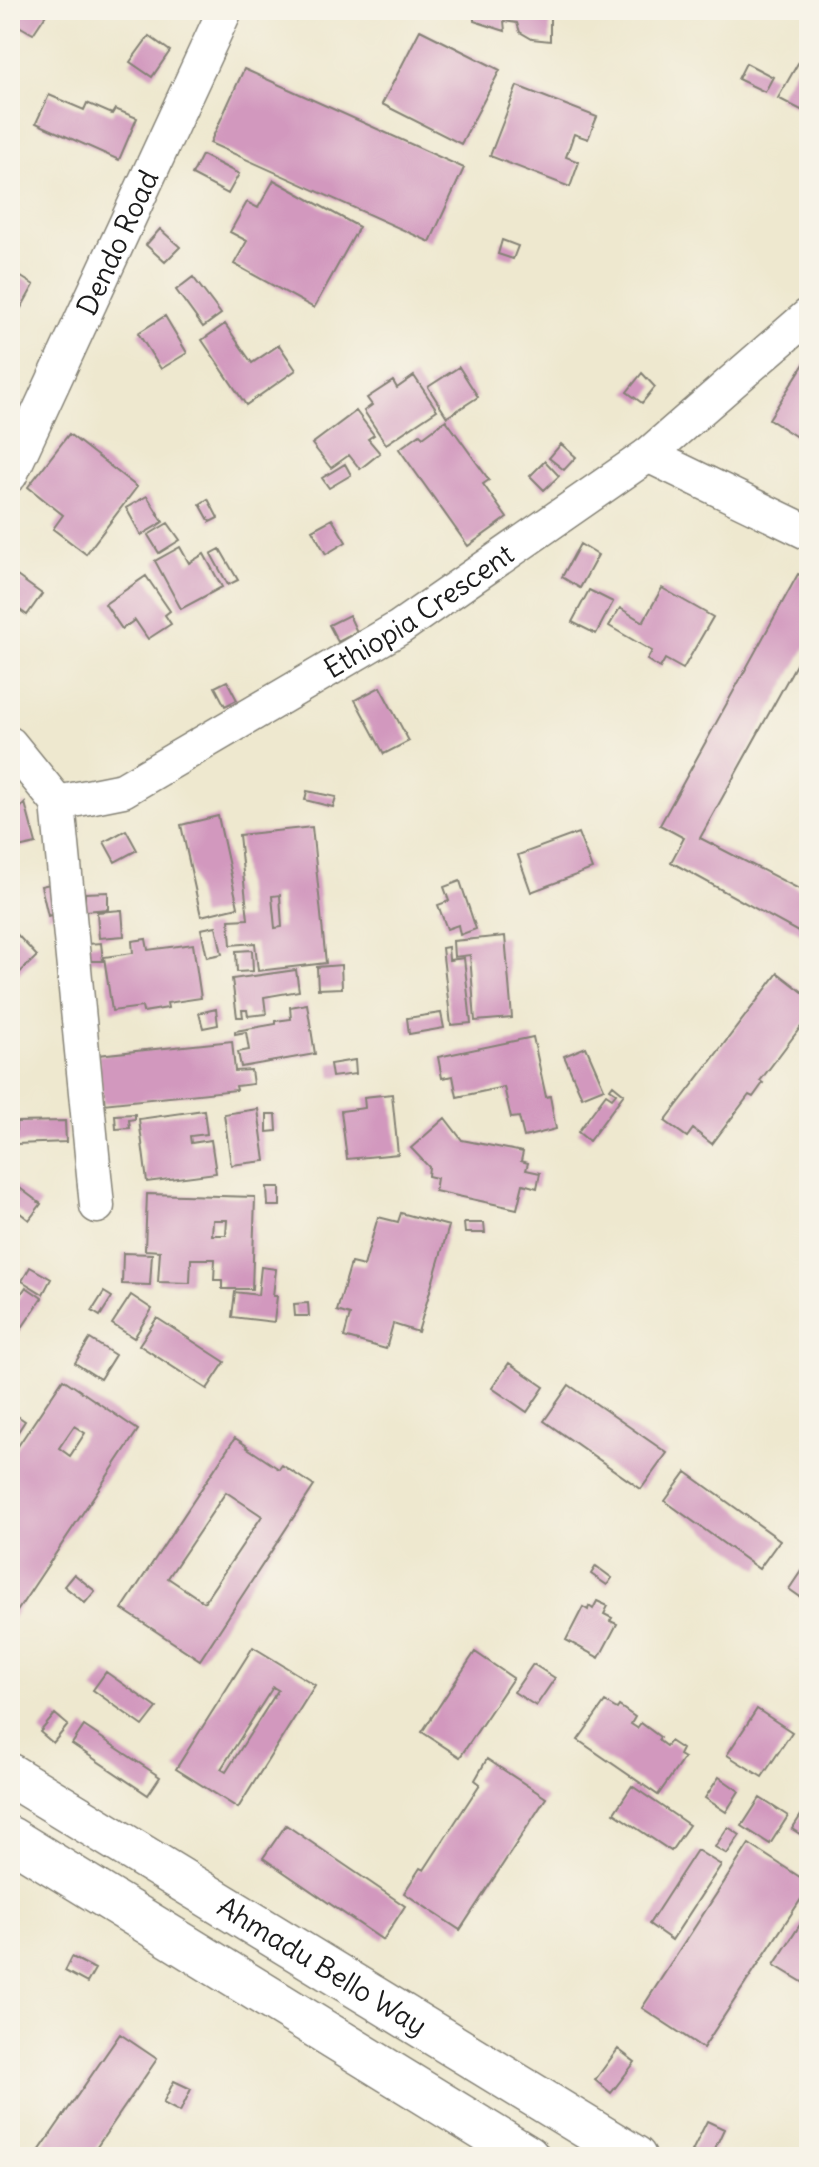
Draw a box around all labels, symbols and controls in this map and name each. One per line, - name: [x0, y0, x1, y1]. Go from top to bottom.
- street label: Dendo Road: [68, 164, 166, 321]
- street label: Ethiopia Crescent: [317, 536, 520, 686]
- street label: Ahmadu Bello Way: [211, 1888, 434, 2044]

